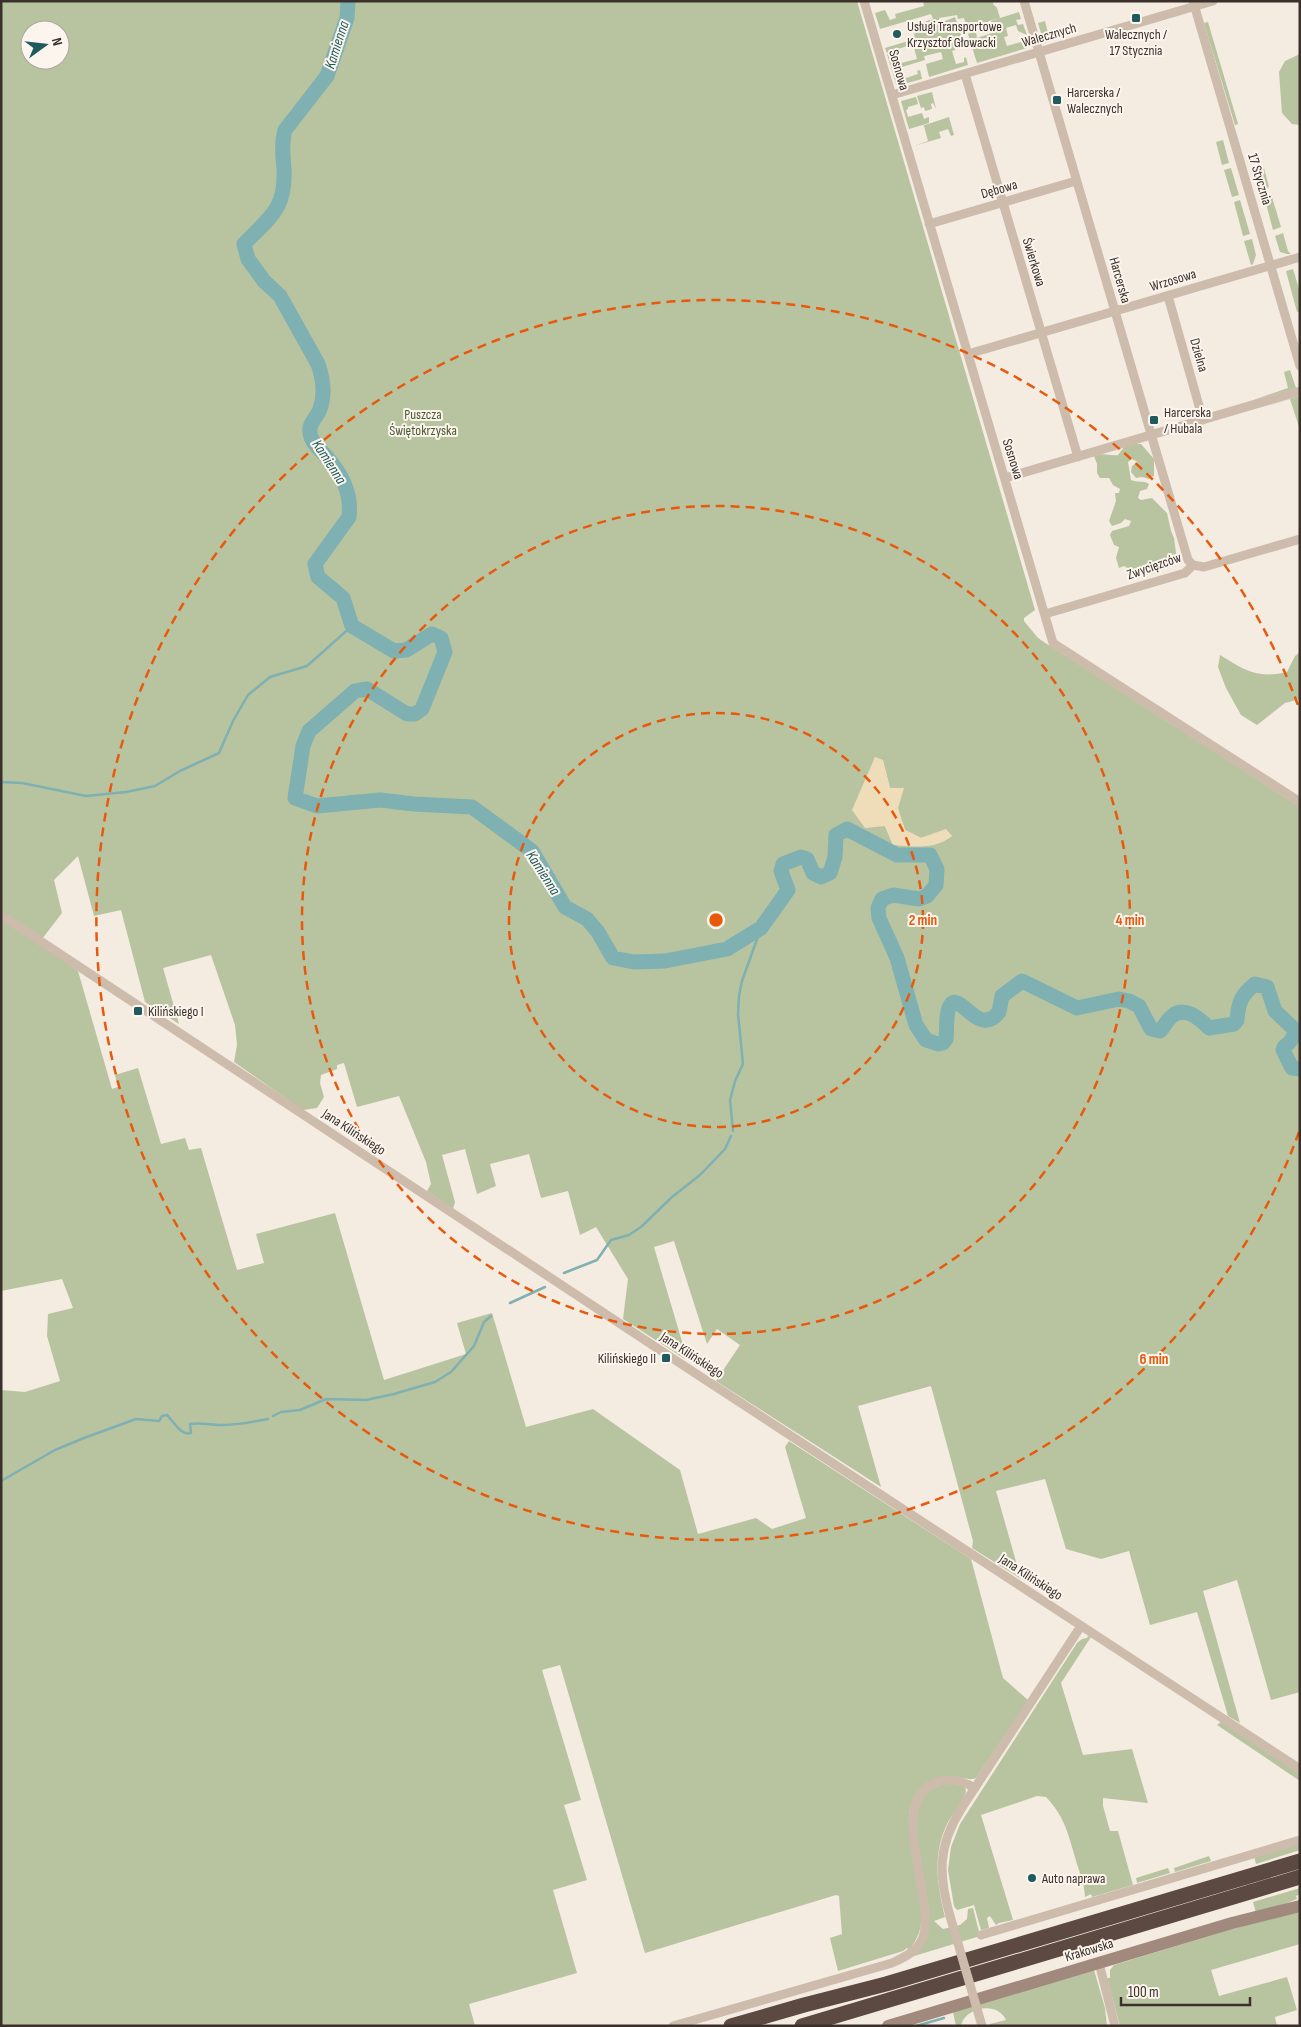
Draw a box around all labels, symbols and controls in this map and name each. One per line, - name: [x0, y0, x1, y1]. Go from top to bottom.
- marker: Walecznych / 17 Stycznia: [1130, 12, 1142, 24]
- place label: Usługi Transportowe Krzysztof Głowacki: [907, 18, 1002, 51]
- water label: Kamienna: [320, 19, 354, 71]
- street label: Walecznych: [1020, 19, 1078, 51]
- north arrow: [20, 20, 70, 70]
- place label: Walecznych / 17 Stycznia: [1105, 26, 1167, 59]
- marker: Usługi Transportowe Krzysztof Głowacki: [891, 28, 903, 40]
- text: N: [48, 36, 66, 48]
- street label: Sosnowa: [885, 48, 913, 92]
- place label: Harcerska / Walecznych: [1067, 84, 1123, 117]
- marker: Harcerska / Walecznych: [1051, 94, 1063, 106]
- street label: 17 Stycznia: [1244, 151, 1276, 207]
- street label: Dębowa: [979, 176, 1019, 202]
- street label: Świerkowa: [1019, 236, 1049, 288]
- street label: Harcerska: [1105, 255, 1135, 305]
- street label: Wrzosowa: [1148, 265, 1198, 295]
- street label: Dzielna: [1186, 336, 1212, 374]
- place label: Harcerska / Hubala: [1164, 404, 1211, 437]
- park label: Puszcza Świętokrzyska: [389, 406, 457, 439]
- marker: Harcerska / Hubala: [1148, 414, 1160, 426]
- water label: Kamienna: [308, 436, 350, 488]
- street label: Sosnowa: [999, 437, 1027, 481]
- street label: Zwycięzców: [1124, 549, 1184, 583]
- water label: Kamienna: [522, 847, 564, 899]
- centre of rings: [707, 911, 725, 929]
- text: 2 min: [909, 911, 937, 930]
- text: 4 min: [1116, 911, 1144, 930]
- place label: Kilińskiego I: [148, 1003, 203, 1020]
- marker: Kilińskiego I: [132, 1005, 144, 1017]
- street label: Jana Kilińskiego: [318, 1105, 389, 1159]
- street label: Jana Kilińskiego: [656, 1328, 727, 1382]
- place label: Kilińskiego II: [598, 1350, 656, 1367]
- text: 6 min: [1139, 1350, 1169, 1369]
- marker: Kilińskiego II: [660, 1352, 672, 1364]
- street label: Jana Kilińskiego: [995, 1550, 1066, 1604]
- place label: Auto naprawa: [1041, 1870, 1105, 1887]
- marker: Auto naprawa: [1026, 1872, 1038, 1884]
- street label: Krakowska: [1063, 1935, 1115, 1965]
- scale bar: [1121, 1974, 1250, 2006]
- text: 100 m: [1128, 1983, 1159, 2002]

